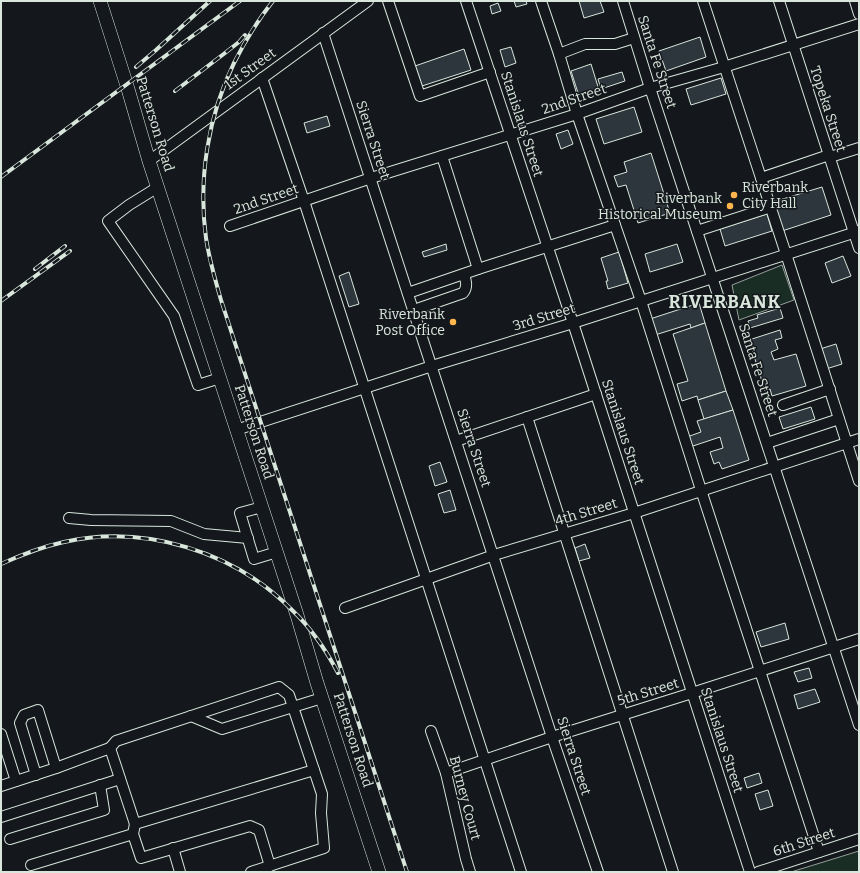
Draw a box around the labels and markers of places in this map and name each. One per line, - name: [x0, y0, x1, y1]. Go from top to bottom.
- place label: Riverbank City Hall: [742, 179, 808, 212]
- place label: Riverbank Historical Museum: [598, 190, 723, 223]
- marker: Riverbank City Hall: [729, 190, 739, 200]
- marker: Riverbank Historical Museum: [725, 201, 735, 211]
- place label: Riverbank Post Office: [375, 306, 445, 339]
- marker: Riverbank Post Office: [448, 317, 458, 327]

